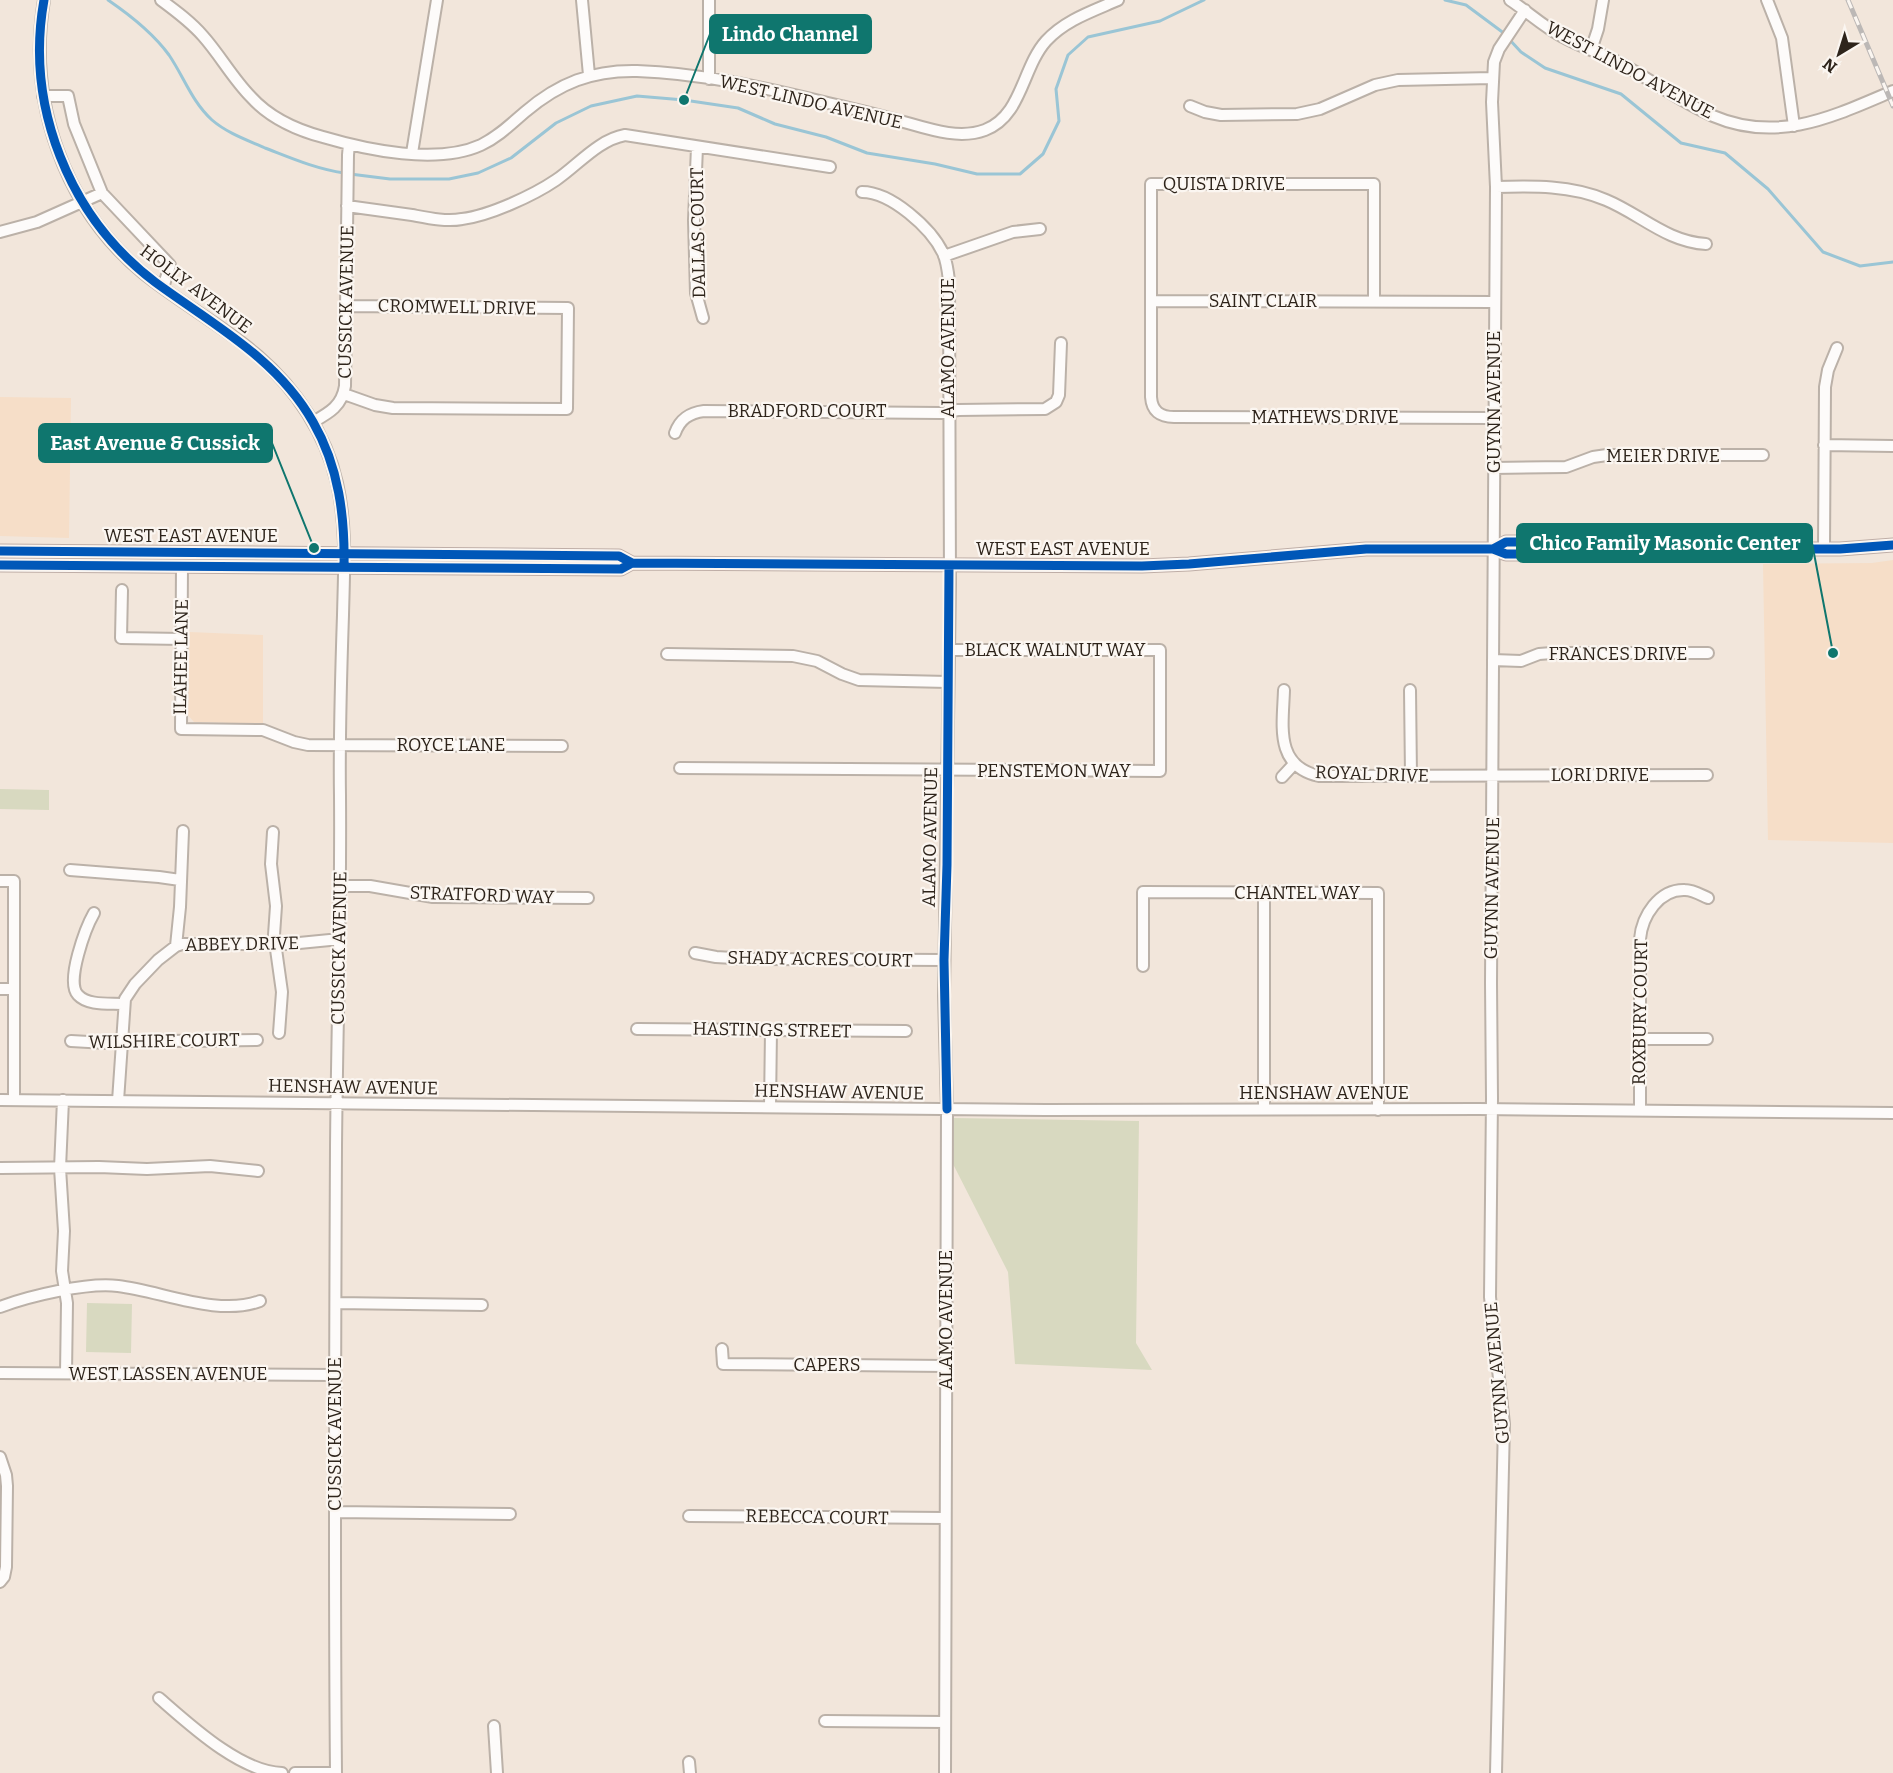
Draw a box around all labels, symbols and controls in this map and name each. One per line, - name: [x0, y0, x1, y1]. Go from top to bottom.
- callout: Lindo Channel: [710, 15, 871, 53]
- street label: WEST LINDO AVENUE: [1542, 16, 1718, 124]
- text: Lindo Channel: [722, 22, 858, 46]
- north arrow: [1809, 24, 1869, 84]
- text: N: [1819, 54, 1841, 77]
- street label: WEST LINDO AVENUE: [717, 70, 905, 134]
- street label: DALLAS COURT: [686, 167, 710, 299]
- street label: QUISTA DRIVE: [1163, 173, 1285, 195]
- street label: CUSSICK AVENUE: [334, 225, 358, 379]
- street label: HOLLY AVENUE: [136, 240, 256, 338]
- street label: ALAMO AVENUE: [937, 278, 959, 418]
- street label: SAINT CLAIR: [1209, 290, 1317, 312]
- street label: CROMWELL DRIVE: [377, 295, 537, 319]
- street label: GUYNN AVENUE: [1483, 331, 1505, 473]
- street label: BRADFORD COURT: [727, 400, 887, 422]
- street label: MATHEWS DRIVE: [1251, 406, 1399, 428]
- callout: East Avenue & Cussick: [39, 424, 272, 462]
- text: East Avenue & Cussick: [50, 431, 260, 455]
- street label: MEIER DRIVE: [1606, 445, 1720, 467]
- callout: Chico Family Masonic Center: [1517, 524, 1812, 562]
- street label: WEST EAST AVENUE: [104, 525, 278, 547]
- text: Chico Family Masonic Center: [1529, 531, 1801, 555]
- street label: WEST EAST AVENUE: [976, 538, 1150, 560]
- street label: ILAHEE LANE: [169, 599, 193, 715]
- street label: BLACK WALNUT WAY: [964, 639, 1146, 661]
- street label: FRANCES DRIVE: [1549, 643, 1687, 665]
- street label: ROYCE LANE: [397, 734, 505, 756]
- street label: PENSTEMON WAY: [977, 760, 1131, 782]
- street label: ROYAL DRIVE: [1315, 761, 1429, 787]
- street label: LORI DRIVE: [1551, 764, 1649, 786]
- street label: ALAMO AVENUE: [918, 767, 942, 907]
- street label: GUYNN AVENUE: [1480, 816, 1504, 960]
- street label: CUSSICK AVENUE: [327, 871, 351, 1025]
- street label: STRATFORD WAY: [409, 881, 555, 909]
- street label: CHANTEL WAY: [1234, 882, 1360, 904]
- street label: ABBEY DRIVE: [185, 932, 299, 956]
- street label: ROXBURY COURT: [1628, 938, 1652, 1085]
- street label: SHADY ACRES COURT: [727, 946, 913, 972]
- street label: HASTINGS STREET: [692, 1018, 852, 1042]
- street label: WILSHIRE COURT: [88, 1029, 240, 1053]
- street label: HENSHAW AVENUE: [268, 1075, 438, 1099]
- street label: HENSHAW AVENUE: [754, 1080, 924, 1104]
- street label: HENSHAW AVENUE: [1239, 1082, 1409, 1104]
- street label: ALAMO AVENUE: [935, 1250, 957, 1390]
- street label: GUYNN AVENUE: [1480, 1301, 1514, 1445]
- street label: CAPERS: [793, 1354, 861, 1376]
- street label: CUSSICK AVENUE: [324, 1357, 346, 1511]
- street label: WEST LASSEN AVENUE: [69, 1363, 267, 1385]
- street label: REBECCA COURT: [745, 1505, 889, 1529]

